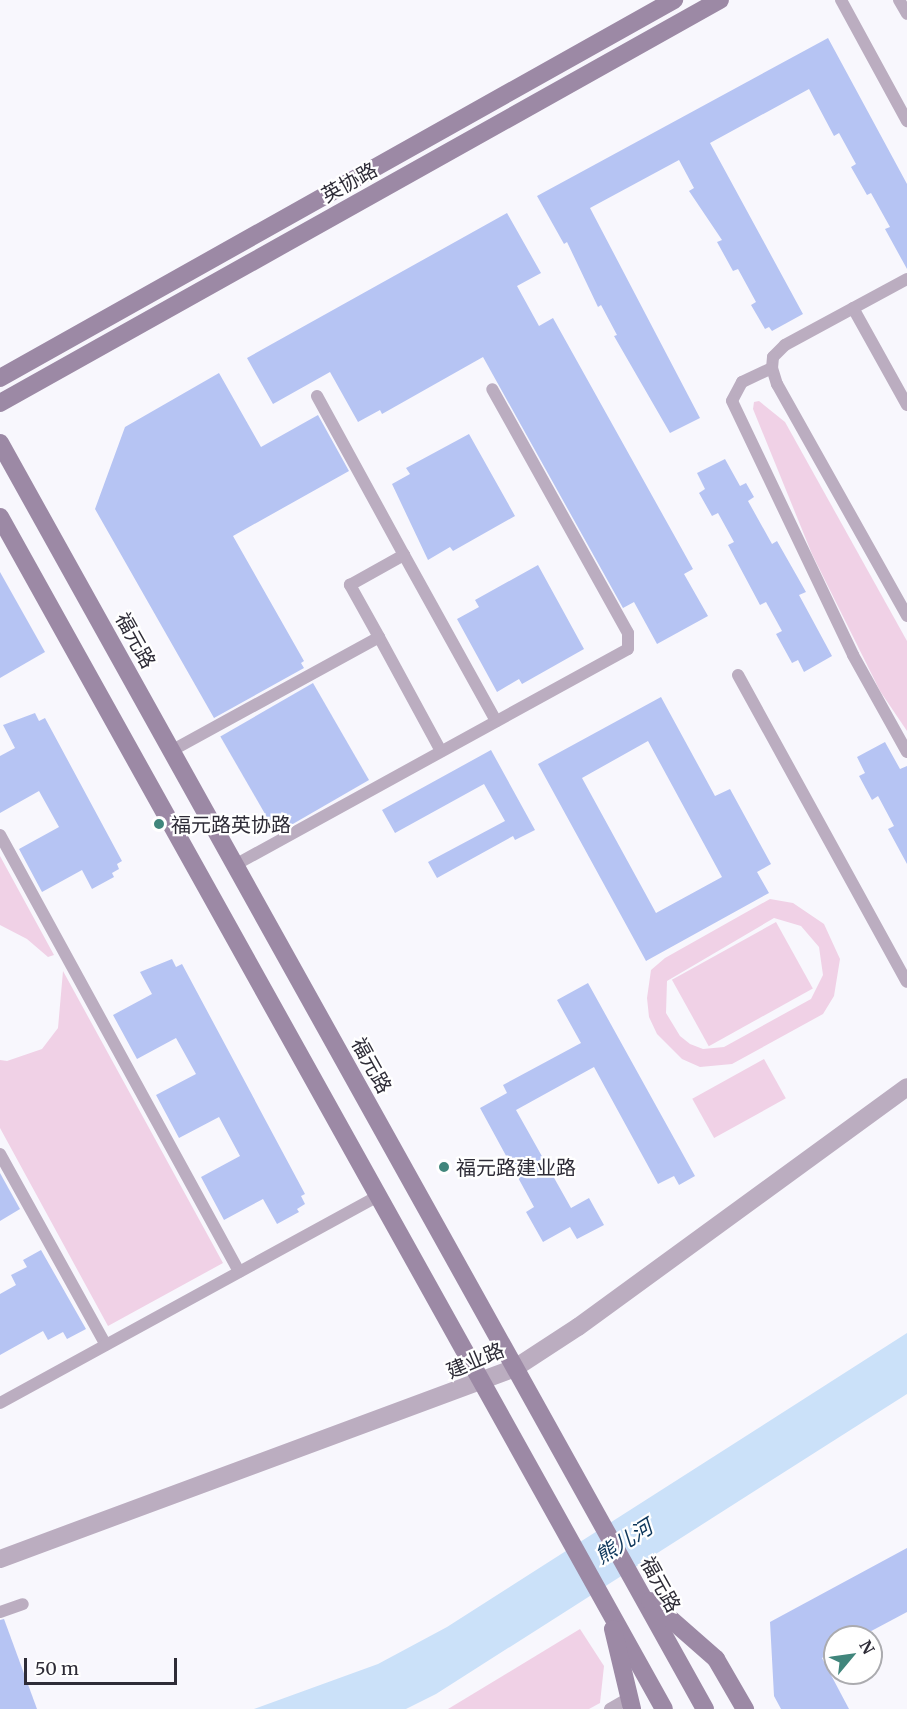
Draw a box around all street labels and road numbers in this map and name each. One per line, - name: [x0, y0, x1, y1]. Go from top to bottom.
- street label: 英协路: [317, 157, 381, 207]
- street label: 福元路: [111, 608, 161, 672]
- street label: 福元路: [347, 1033, 397, 1097]
- street label: 建业路: [443, 1337, 507, 1383]
- street label: 福元路: [636, 1552, 686, 1616]

